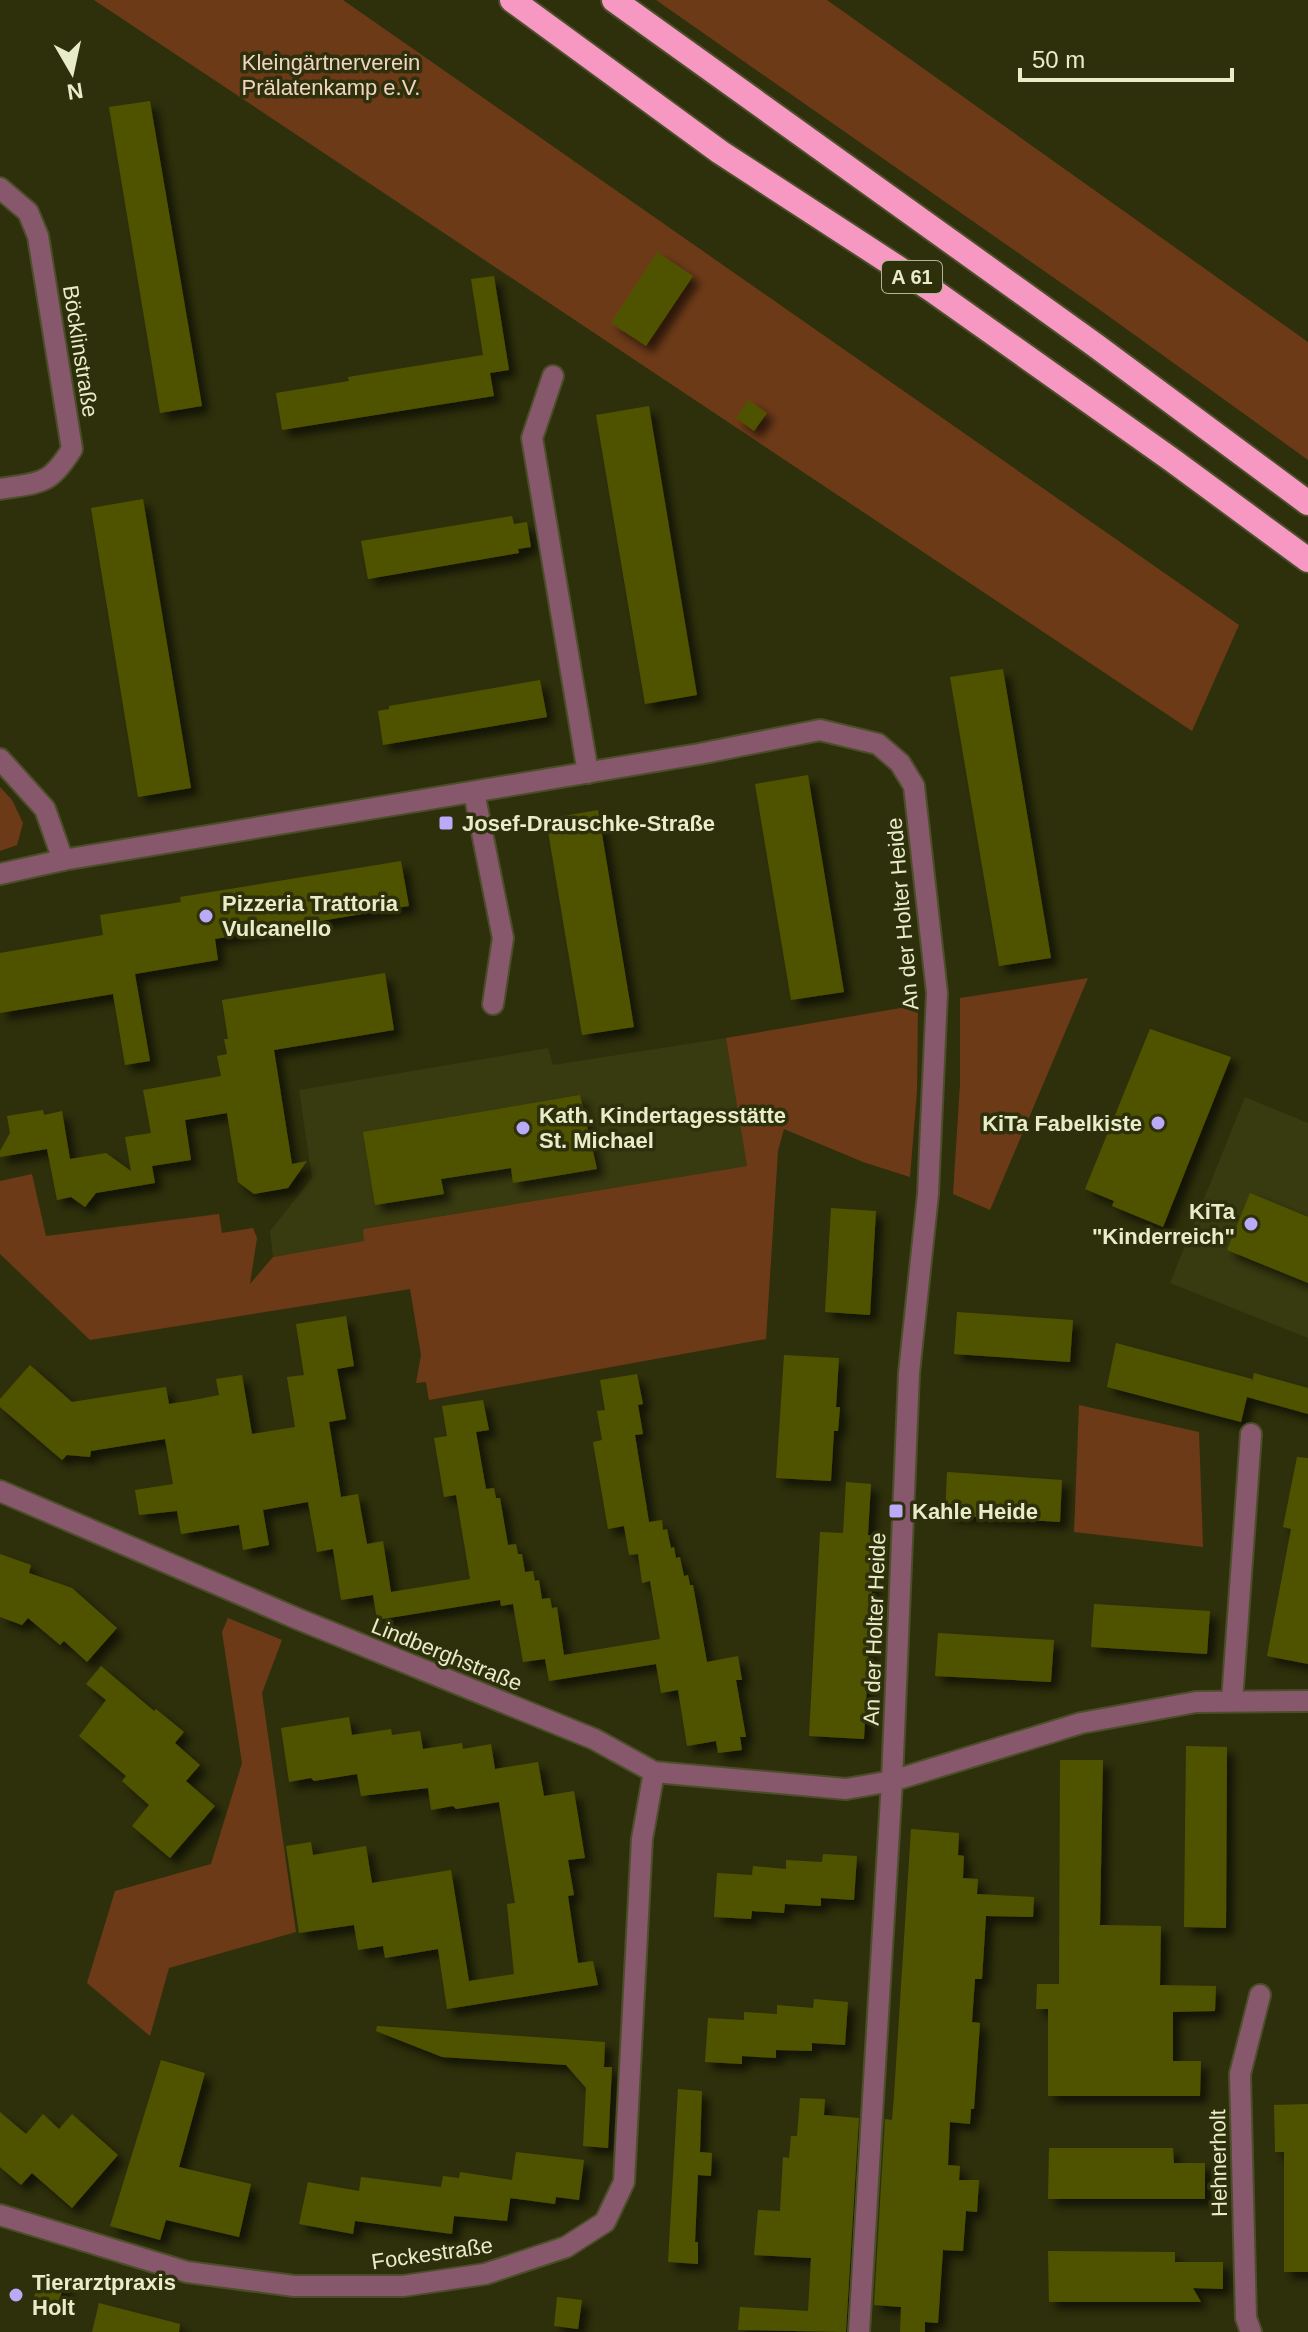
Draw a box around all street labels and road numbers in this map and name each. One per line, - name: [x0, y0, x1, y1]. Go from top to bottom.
- road number: A 61: [882, 261, 942, 293]
- street label: Böcklinstraße: [58, 283, 103, 419]
- street label: An der Holter Heide: [882, 817, 923, 1011]
- street label: An der Holter Heide: [859, 1532, 890, 1726]
- street label: Lindberghstraße: [368, 1613, 526, 1696]
- street label: Hehnerholt: [1205, 2109, 1232, 2217]
- street label: Fockestraße: [370, 2233, 494, 2274]

